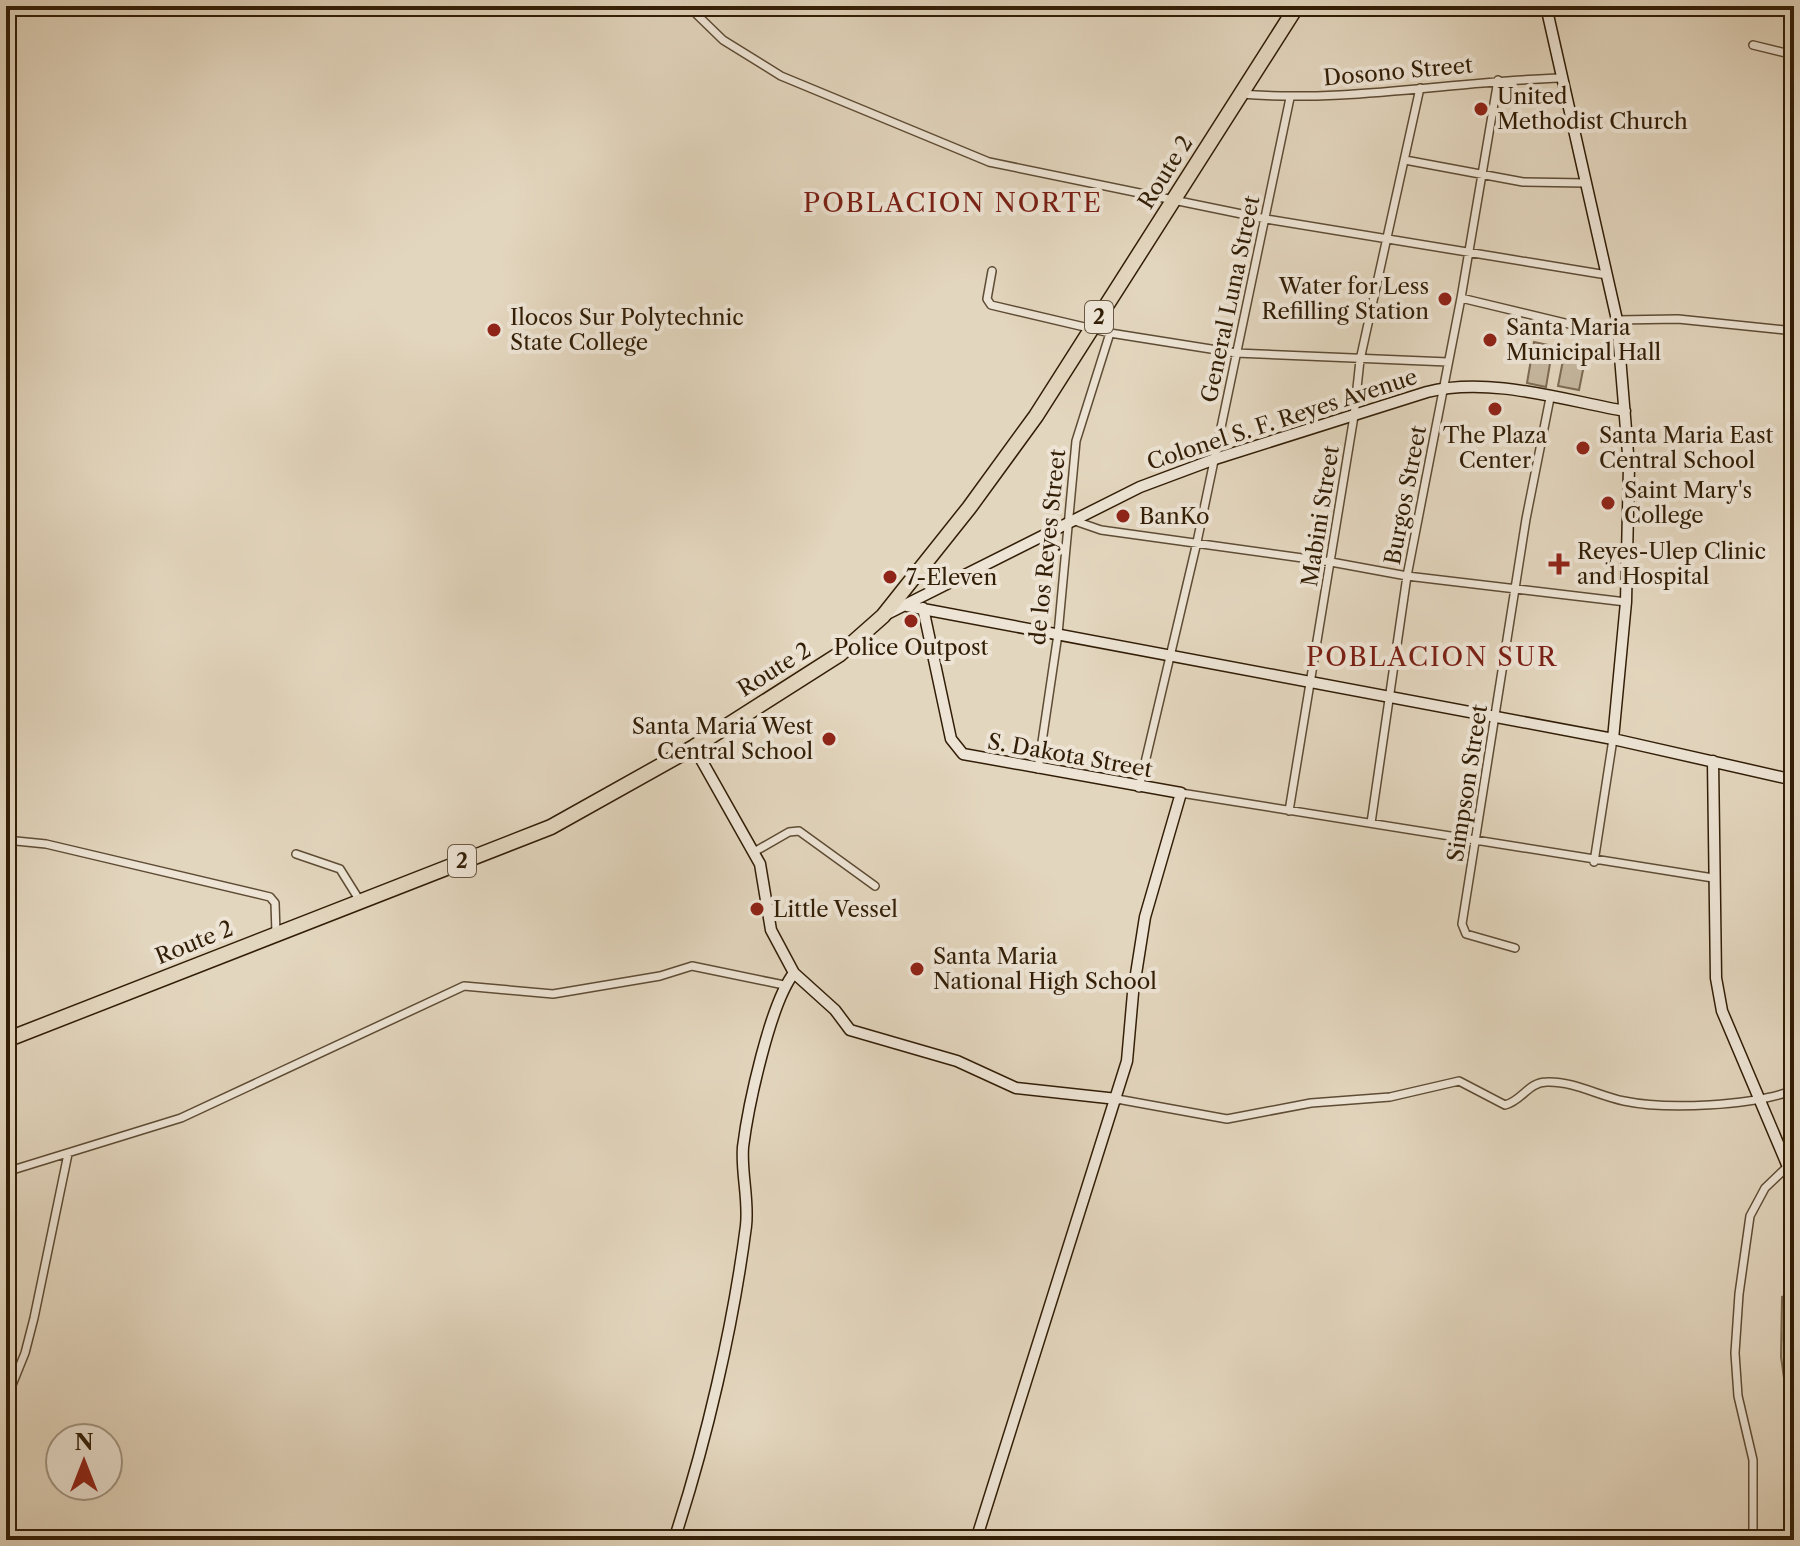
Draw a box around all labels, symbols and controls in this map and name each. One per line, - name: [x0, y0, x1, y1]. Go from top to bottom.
- street label: Dosono Street: [1322, 52, 1474, 91]
- place label: United Methodist Church: [1497, 83, 1688, 135]
- marker: United Methodist Church: [1472, 100, 1490, 118]
- street label: Route 2: [1132, 131, 1198, 214]
- district label: POBLACION NORTE: [803, 187, 1103, 219]
- street label: General Luna Street: [1195, 193, 1266, 405]
- place label: Water for Less Refilling Station: [1262, 273, 1429, 325]
- marker: Water for Less Refilling Station: [1436, 290, 1454, 308]
- road number: 2: [1085, 301, 1113, 333]
- place label: Ilocos Sur Polytechnic State College: [510, 304, 744, 356]
- place label: Santa Maria Municipal Hall: [1506, 314, 1662, 366]
- marker: Ilocos Sur Polytechnic State College: [485, 321, 503, 339]
- marker: Santa Maria Municipal Hall: [1481, 331, 1499, 349]
- street label: Colonel S. F. Reyes Avenue: [1144, 363, 1421, 476]
- marker: The Plaza Center: [1486, 400, 1504, 418]
- place label: The Plaza Center: [1443, 422, 1547, 474]
- place label: Santa Maria East Central School: [1599, 422, 1773, 474]
- street label: Burgos Street: [1379, 423, 1432, 567]
- marker: Santa Maria East Central School: [1574, 439, 1592, 457]
- street label: Mabini Street: [1296, 443, 1345, 588]
- street label: de los Reyes Street: [1024, 448, 1071, 646]
- place label: Saint Mary's College: [1624, 477, 1752, 529]
- marker: Saint Mary's College: [1599, 494, 1617, 512]
- place label: BanKo: [1139, 503, 1210, 530]
- marker: BanKo: [1114, 507, 1132, 525]
- place label: Reyes-Ulep Clinic and Hospital: [1577, 538, 1766, 590]
- marker: Reyes-Ulep Clinic and Hospital: [1548, 553, 1570, 575]
- place label: 7-Eleven: [906, 564, 997, 591]
- marker: 7-Eleven: [881, 568, 899, 586]
- marker: Police Outpost: [902, 612, 920, 630]
- place label: Police Outpost: [834, 634, 988, 661]
- street label: Route 2: [733, 636, 816, 702]
- district label: POBLACION SUR: [1306, 641, 1558, 673]
- street label: Simpson Street: [1442, 702, 1493, 864]
- place label: Santa Maria West Central School: [632, 713, 813, 765]
- street label: S. Dakota Street: [985, 728, 1155, 783]
- marker: Santa Maria West Central School: [820, 730, 838, 748]
- road number: 2: [448, 845, 476, 877]
- place label: Little Vessel: [773, 896, 898, 923]
- marker: Little Vessel: [748, 900, 766, 918]
- street label: Route 2: [151, 915, 237, 970]
- place label: Santa Maria National High School: [933, 943, 1157, 995]
- marker: Santa Maria National High School: [908, 960, 926, 978]
- north arrow: [44, 1422, 124, 1502]
- text: N: [74, 1429, 94, 1456]

